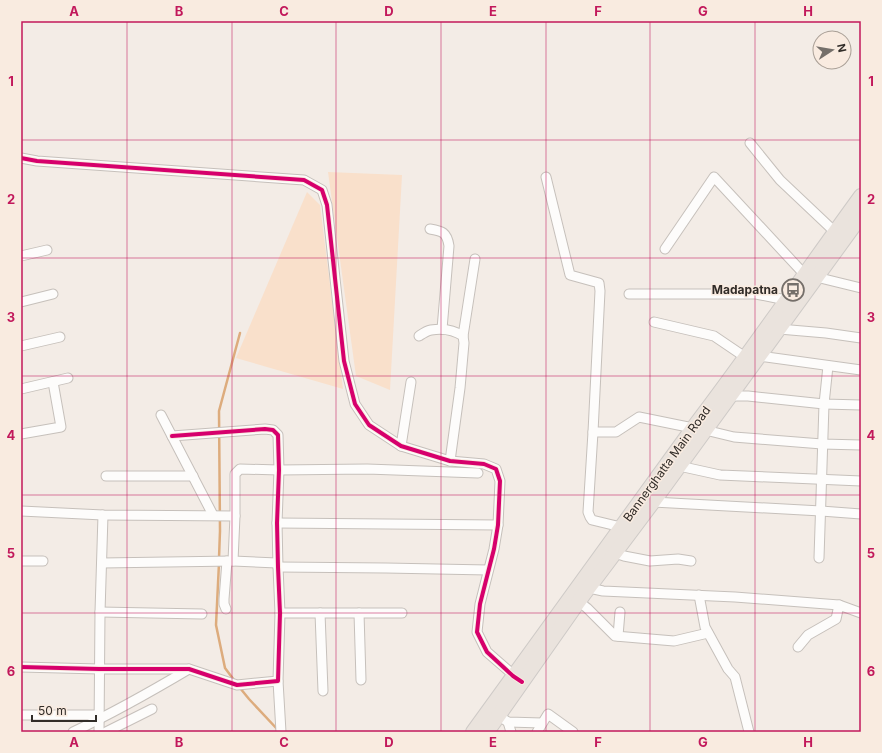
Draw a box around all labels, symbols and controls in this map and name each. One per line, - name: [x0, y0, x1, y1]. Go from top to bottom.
- text: A: [69, 3, 79, 19]
- text: B: [175, 3, 184, 19]
- text: C: [279, 3, 289, 19]
- text: D: [384, 3, 394, 19]
- text: E: [489, 3, 497, 19]
- text: F: [594, 3, 602, 19]
- text: G: [698, 3, 708, 19]
- text: H: [803, 3, 813, 19]
- north arrow: [812, 30, 852, 70]
- text: N: [834, 42, 850, 53]
- text: 1: [8, 73, 14, 89]
- text: 1: [868, 73, 874, 89]
- text: 2: [7, 191, 15, 207]
- text: 2: [867, 191, 875, 207]
- bus stop icon: Madapatna: [780, 277, 806, 303]
- place label: Madapatna: [712, 282, 778, 297]
- text: 3: [7, 309, 15, 325]
- text: 3: [867, 309, 875, 325]
- street label: Bannerghatta Main Road: [620, 403, 713, 524]
- text: 4: [7, 427, 16, 443]
- text: 4: [867, 427, 876, 443]
- text: 5: [7, 545, 15, 561]
- text: 5: [867, 545, 875, 561]
- text: 6: [7, 663, 15, 679]
- text: 6: [867, 663, 875, 679]
- scale bar: [32, 697, 96, 723]
- text: 50 m: [38, 703, 67, 718]
- text: A: [69, 734, 79, 750]
- text: B: [175, 734, 184, 750]
- text: C: [279, 734, 289, 750]
- text: D: [384, 734, 394, 750]
- text: E: [489, 734, 497, 750]
- text: F: [594, 734, 602, 750]
- text: G: [698, 734, 708, 750]
- text: H: [803, 734, 813, 750]

